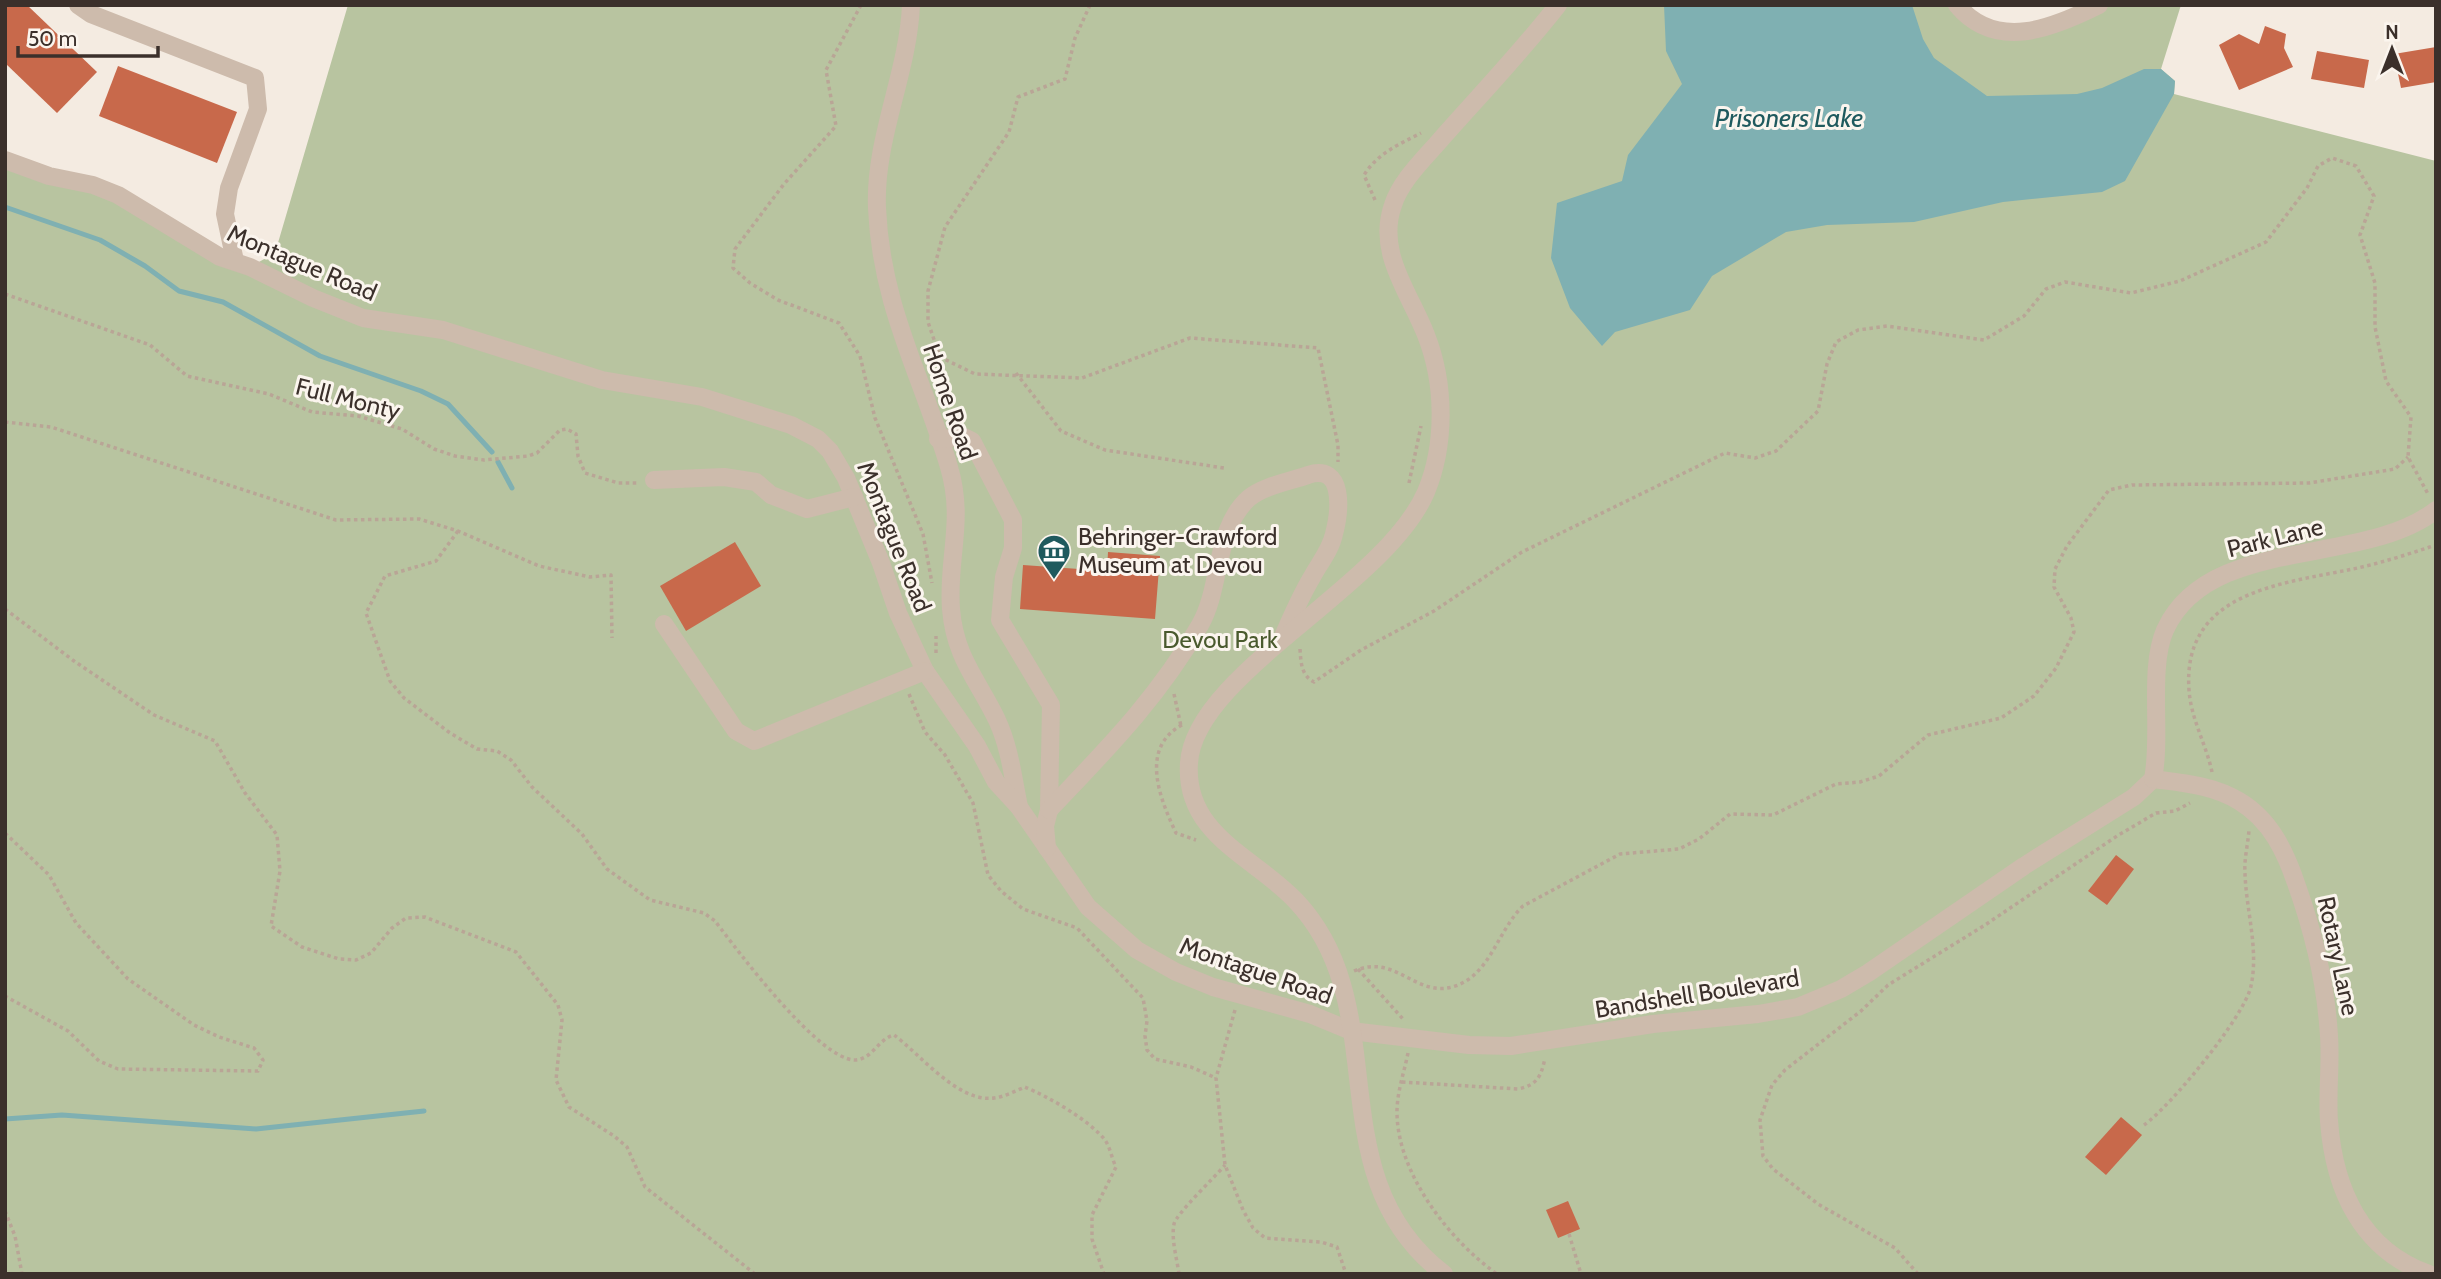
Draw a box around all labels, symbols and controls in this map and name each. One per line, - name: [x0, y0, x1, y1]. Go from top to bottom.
- scale bar: [18, 14, 158, 58]
- north arrow: [2357, 14, 2427, 84]
- text: N: [2385, 21, 2399, 44]
- text: 50 m: [28, 26, 77, 51]
- water label: Prisoners Lake: [1715, 102, 1863, 134]
- street label: Montague Road: [223, 218, 381, 307]
- street label: Home Road: [917, 340, 984, 464]
- street label: Full Monty: [293, 372, 403, 425]
- street label: Montague Road: [851, 457, 938, 616]
- street label: Park Lane: [2224, 512, 2326, 563]
- place label: Behringer-Crawford Museum at Devou: [1078, 522, 1277, 579]
- museum icon: Behringer-Crawford Museum at Devou: [1035, 532, 1073, 581]
- park label: Devou Park: [1162, 625, 1278, 654]
- street label: Rotary Lane: [2312, 894, 2365, 1018]
- street label: Montague Road: [1176, 931, 1336, 1010]
- street label: Bandshell Boulevard: [1593, 963, 1801, 1024]

